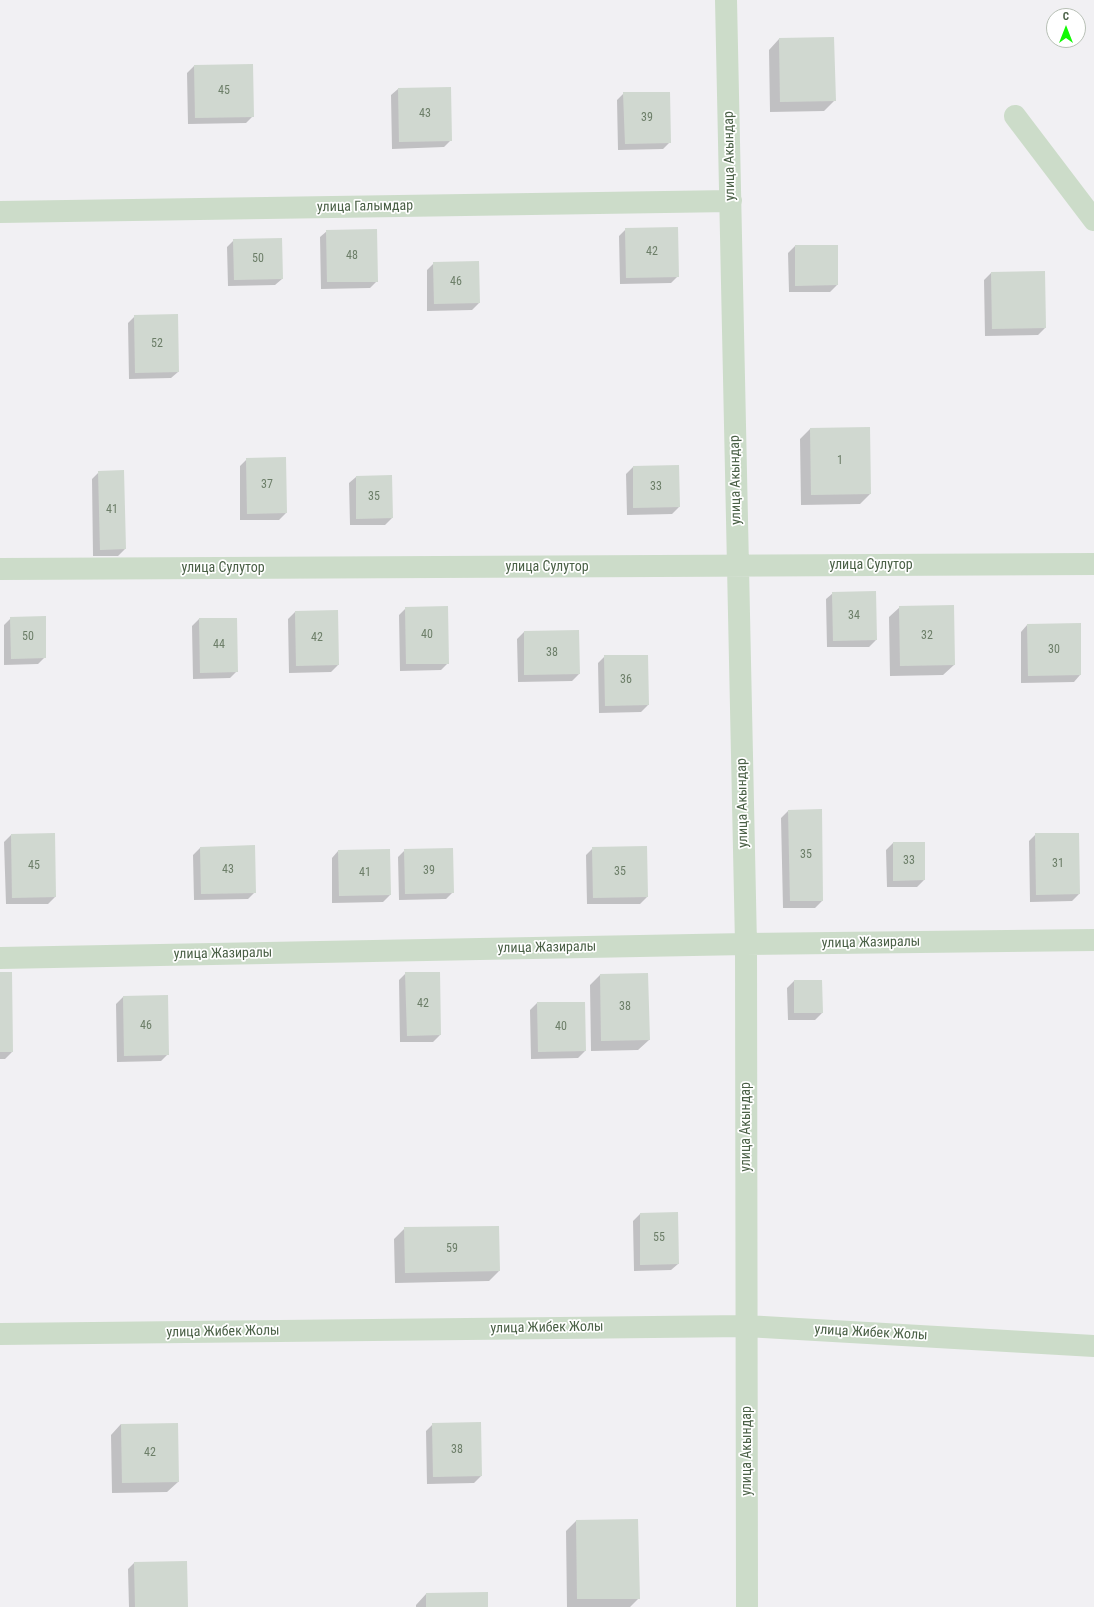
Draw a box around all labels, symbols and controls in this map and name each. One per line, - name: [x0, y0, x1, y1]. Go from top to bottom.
- north arrow: [1046, 8, 1086, 48]
- text: С: [1063, 10, 1069, 23]
- house number: 45: [218, 84, 230, 98]
- house number: 43: [419, 107, 431, 121]
- house number: 39: [641, 111, 653, 125]
- street label: улица Акындар: [721, 111, 739, 201]
- street label: улица Галымдар: [317, 198, 413, 216]
- house number: 42: [646, 245, 658, 259]
- house number: 48: [346, 249, 358, 263]
- house number: 50: [252, 252, 264, 266]
- house number: 46: [450, 275, 462, 289]
- house number: 52: [151, 337, 163, 351]
- street label: улица Акындар: [727, 435, 745, 525]
- house number: 1: [837, 454, 843, 468]
- house number: 37: [261, 478, 273, 492]
- house number: 33: [650, 480, 662, 494]
- house number: 35: [368, 490, 380, 504]
- house number: 41: [106, 503, 118, 517]
- street label: улица Сулутор: [829, 557, 913, 573]
- street label: улица Сулутор: [505, 559, 589, 575]
- street label: улица Сулутор: [181, 560, 265, 576]
- house number: 34: [848, 609, 860, 623]
- house number: 40: [421, 628, 433, 642]
- house number: 32: [921, 629, 933, 643]
- house number: 50: [22, 630, 34, 644]
- house number: 42: [311, 631, 323, 645]
- house number: 44: [213, 638, 225, 652]
- house number: 30: [1048, 643, 1060, 657]
- house number: 38: [546, 646, 558, 660]
- house number: 36: [620, 673, 632, 687]
- street label: улица Акындар: [734, 758, 752, 848]
- house number: 35: [800, 848, 812, 862]
- house number: 33: [903, 854, 915, 868]
- house number: 31: [1052, 857, 1064, 871]
- house number: 45: [28, 859, 40, 873]
- house number: 43: [222, 863, 234, 877]
- house number: 39: [423, 864, 435, 878]
- house number: 35: [614, 865, 626, 879]
- house number: 41: [359, 866, 371, 880]
- street label: улица Жазиралы: [822, 934, 920, 952]
- street label: улица Жазиралы: [498, 939, 596, 957]
- street label: улица Жазиралы: [174, 945, 272, 963]
- house number: 42: [417, 997, 429, 1011]
- house number: 38: [619, 1000, 631, 1014]
- house number: 46: [140, 1019, 152, 1033]
- house number: 40: [555, 1020, 567, 1034]
- street label: улица Акындар: [738, 1082, 754, 1172]
- house number: 55: [653, 1231, 665, 1245]
- house number: 59: [446, 1242, 458, 1256]
- street label: улица Жибек Жолы: [490, 1319, 604, 1337]
- street label: улица Жибек Жолы: [814, 1322, 928, 1344]
- street label: улица Жибек Жолы: [166, 1323, 280, 1341]
- street label: улица Акындар: [739, 1406, 755, 1496]
- house number: 38: [451, 1443, 463, 1457]
- house number: 42: [144, 1446, 156, 1460]

